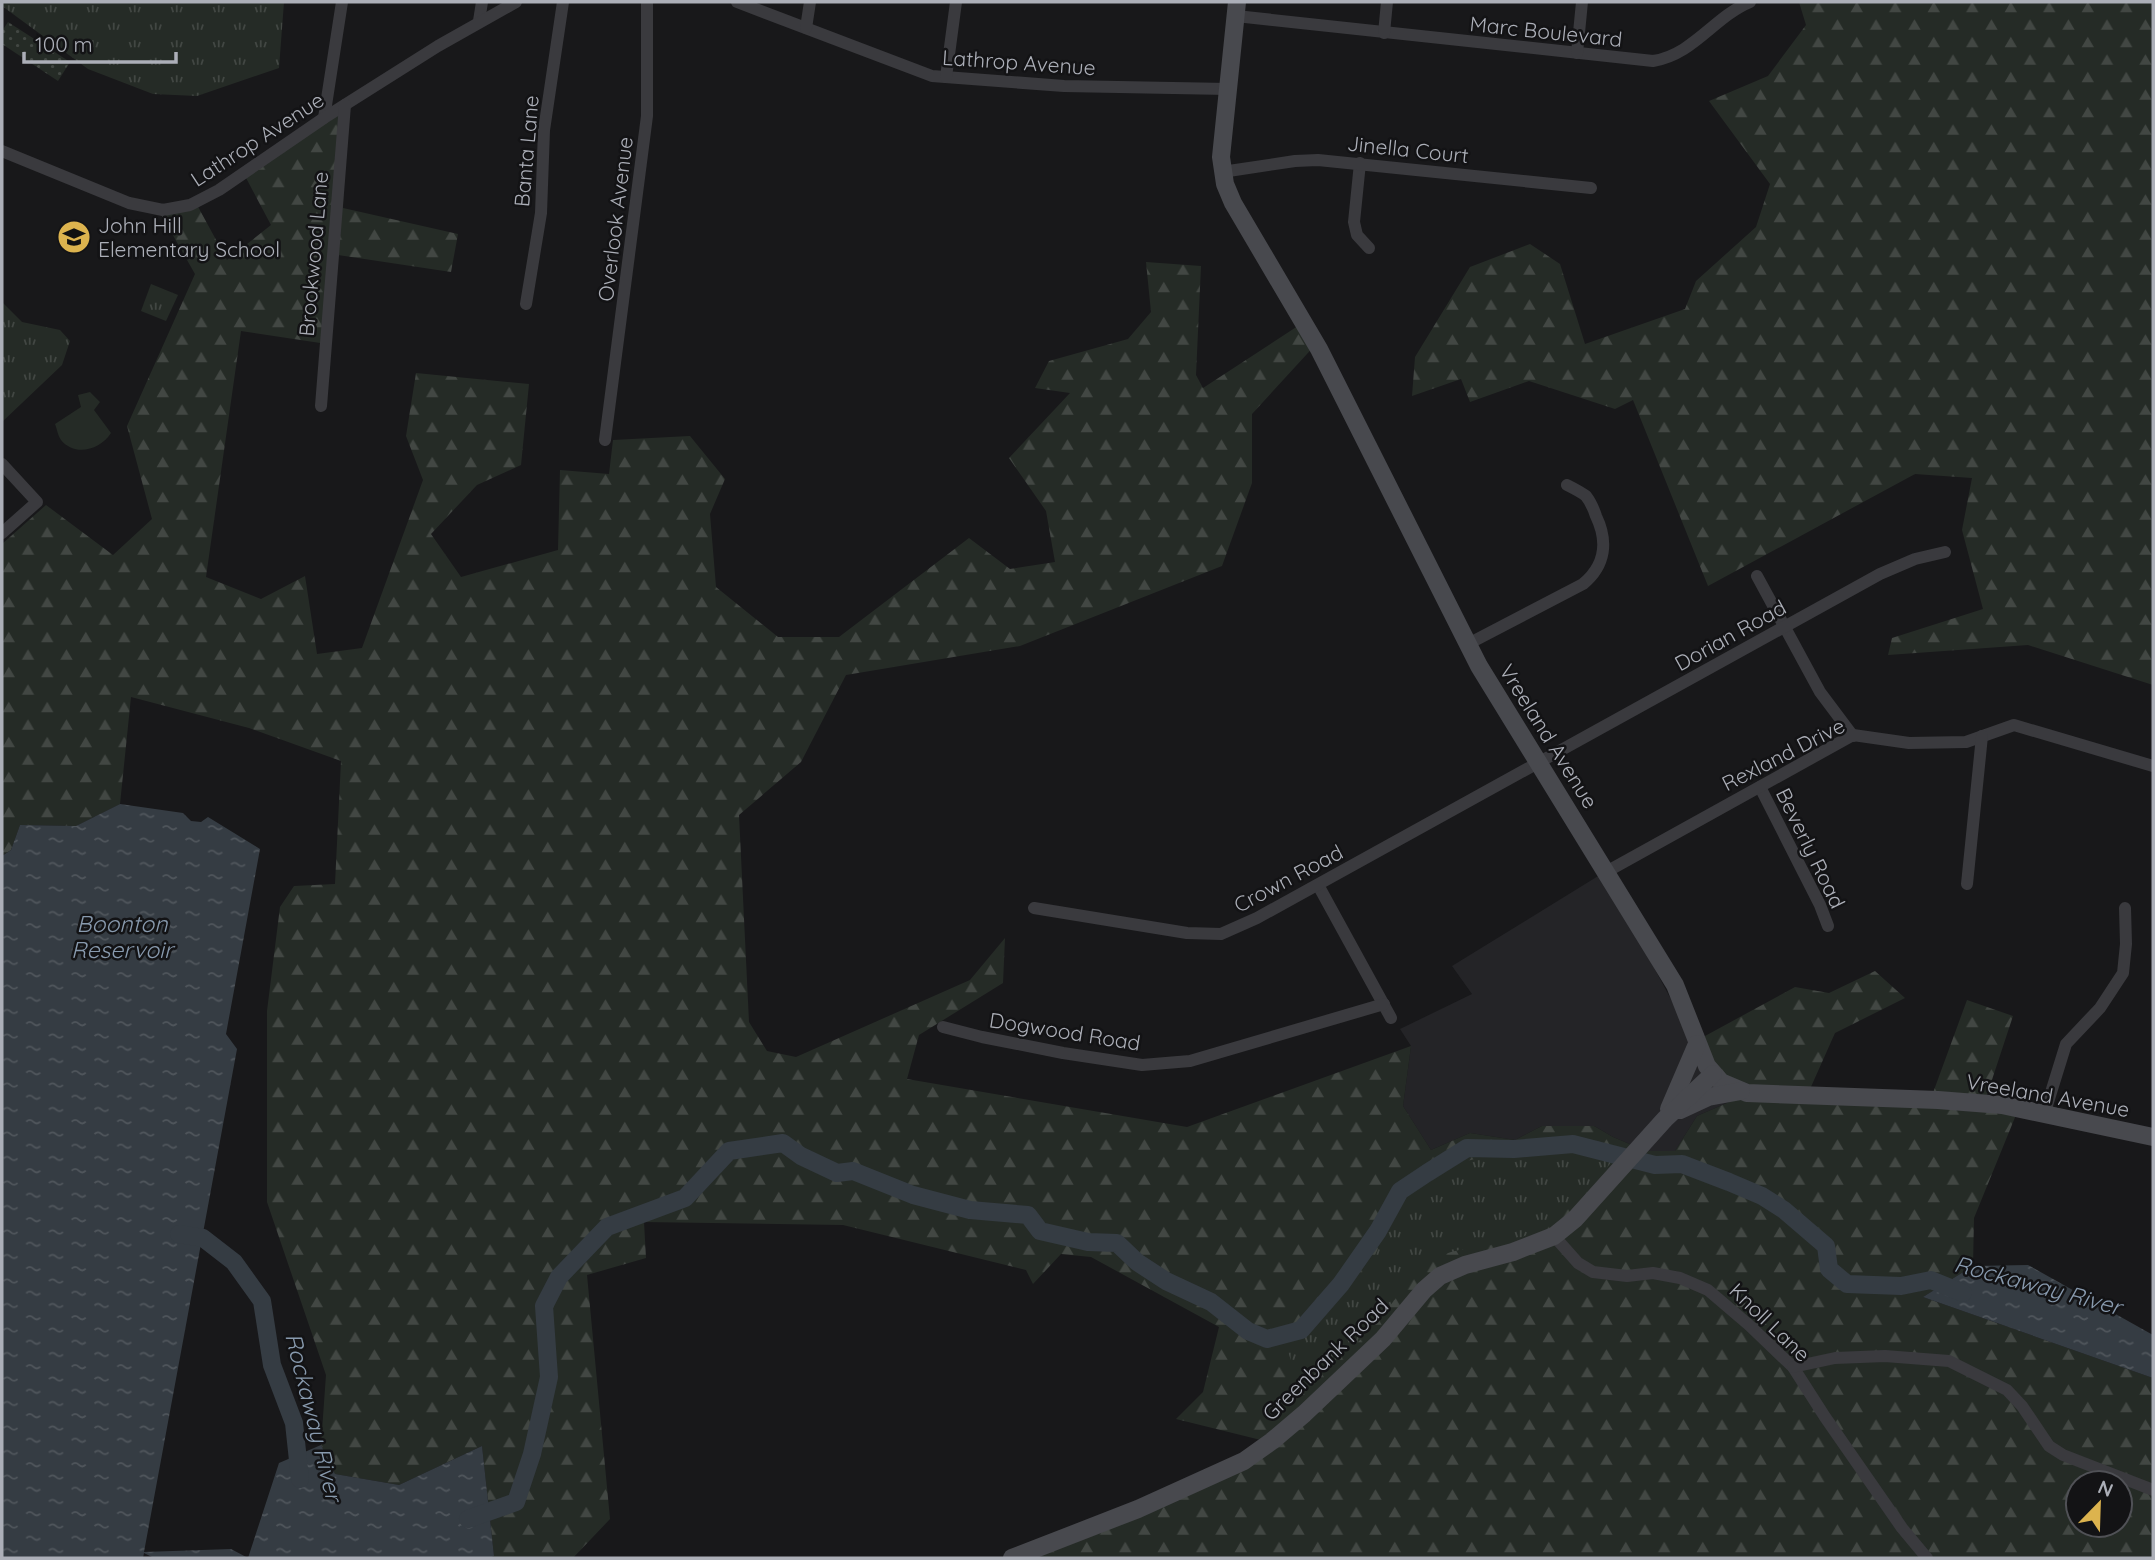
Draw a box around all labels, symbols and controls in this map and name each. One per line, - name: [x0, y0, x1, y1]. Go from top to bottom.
- street label: Marc Boulevard: [1468, 10, 1624, 52]
- scale bar: [24, 21, 177, 65]
- text: 100 m: [35, 31, 93, 57]
- street label: Lathrop Avenue: [942, 44, 1096, 80]
- street label: Lathrop Avenue: [186, 86, 328, 192]
- street label: Banta Lane: [508, 94, 544, 208]
- street label: Jinella Court: [1346, 130, 1470, 168]
- street label: Overlook Avenue: [592, 135, 638, 303]
- street label: Brookwood Lane: [293, 170, 333, 338]
- place label: John Hill Elementary School: [98, 212, 280, 262]
- school or university icon: John Hill Elementary School: [55, 218, 93, 256]
- street label: Dorian Road: [1670, 594, 1790, 676]
- street label: Vreeland Avenue: [1494, 659, 1604, 813]
- street label: Rexland Drive: [1717, 712, 1849, 796]
- street label: Beverly Road: [1771, 784, 1851, 912]
- street label: Crown Road: [1229, 838, 1347, 918]
- water label: Boonton Reservoir: [71, 909, 176, 964]
- street label: Dogwood Road: [988, 1006, 1142, 1056]
- street label: Vreeland Avenue: [1964, 1068, 2132, 1122]
- water label: Rockaway River: [1951, 1249, 2128, 1322]
- street label: Knoll Lane: [1724, 1277, 1816, 1367]
- street label: Greenbank Road: [1257, 1292, 1393, 1426]
- water label: Rockaway River: [279, 1330, 350, 1507]
- north arrow: [2064, 1469, 2134, 1539]
- text: N: [2095, 1475, 2117, 1502]

